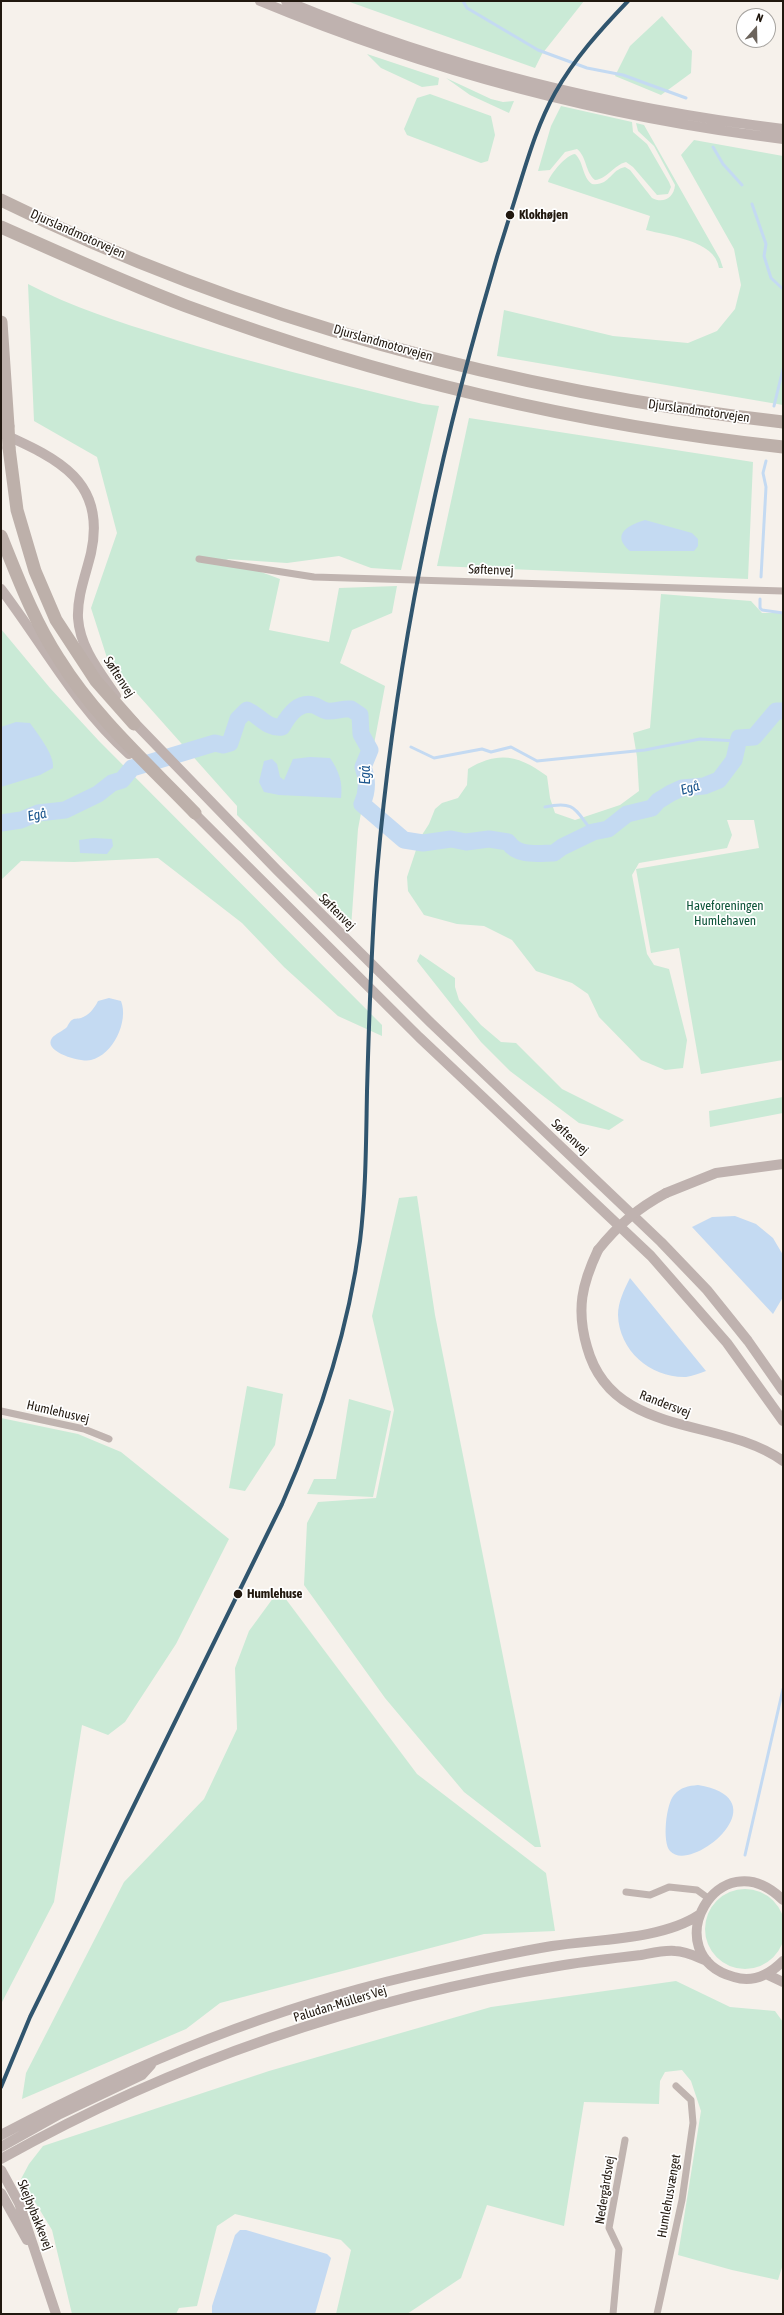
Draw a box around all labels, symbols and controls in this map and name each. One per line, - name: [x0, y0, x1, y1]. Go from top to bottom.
- north arrow: [736, 8, 776, 48]
- text: N: [755, 11, 765, 24]
- street label: Djurslandmotorvejen: [28, 206, 128, 262]
- place label: Klokhøjen: [519, 207, 568, 223]
- marker: Klokhøjen: [504, 209, 516, 221]
- street label: Djurslandmotorvejen: [332, 321, 434, 365]
- street label: Djurslandmotorvejen: [647, 396, 751, 426]
- street label: Søftenvej: [468, 561, 514, 579]
- street label: Søftenvej: [100, 654, 138, 700]
- water label: Egå: [358, 766, 374, 784]
- water label: Egå: [679, 777, 701, 799]
- water label: Egå: [26, 805, 48, 825]
- street label: Søftenvej: [316, 891, 358, 933]
- park label: Haveforeningen Humlehaven: [686, 898, 764, 929]
- street label: Søftenvej: [548, 1116, 592, 1158]
- street label: Randersvej: [637, 1387, 693, 1421]
- street label: Humlehusvej: [25, 1397, 91, 1427]
- place label: Humlehuse: [247, 1586, 302, 1602]
- marker: Humlehuse: [232, 1588, 244, 1600]
- street label: Paludan-Müllers Vej: [292, 1982, 388, 2026]
- street label: Humlehusvænget: [654, 2153, 684, 2239]
- street label: Nedergårdsvej: [592, 2155, 618, 2225]
- street label: Skejbybakkevej: [14, 2178, 56, 2252]

